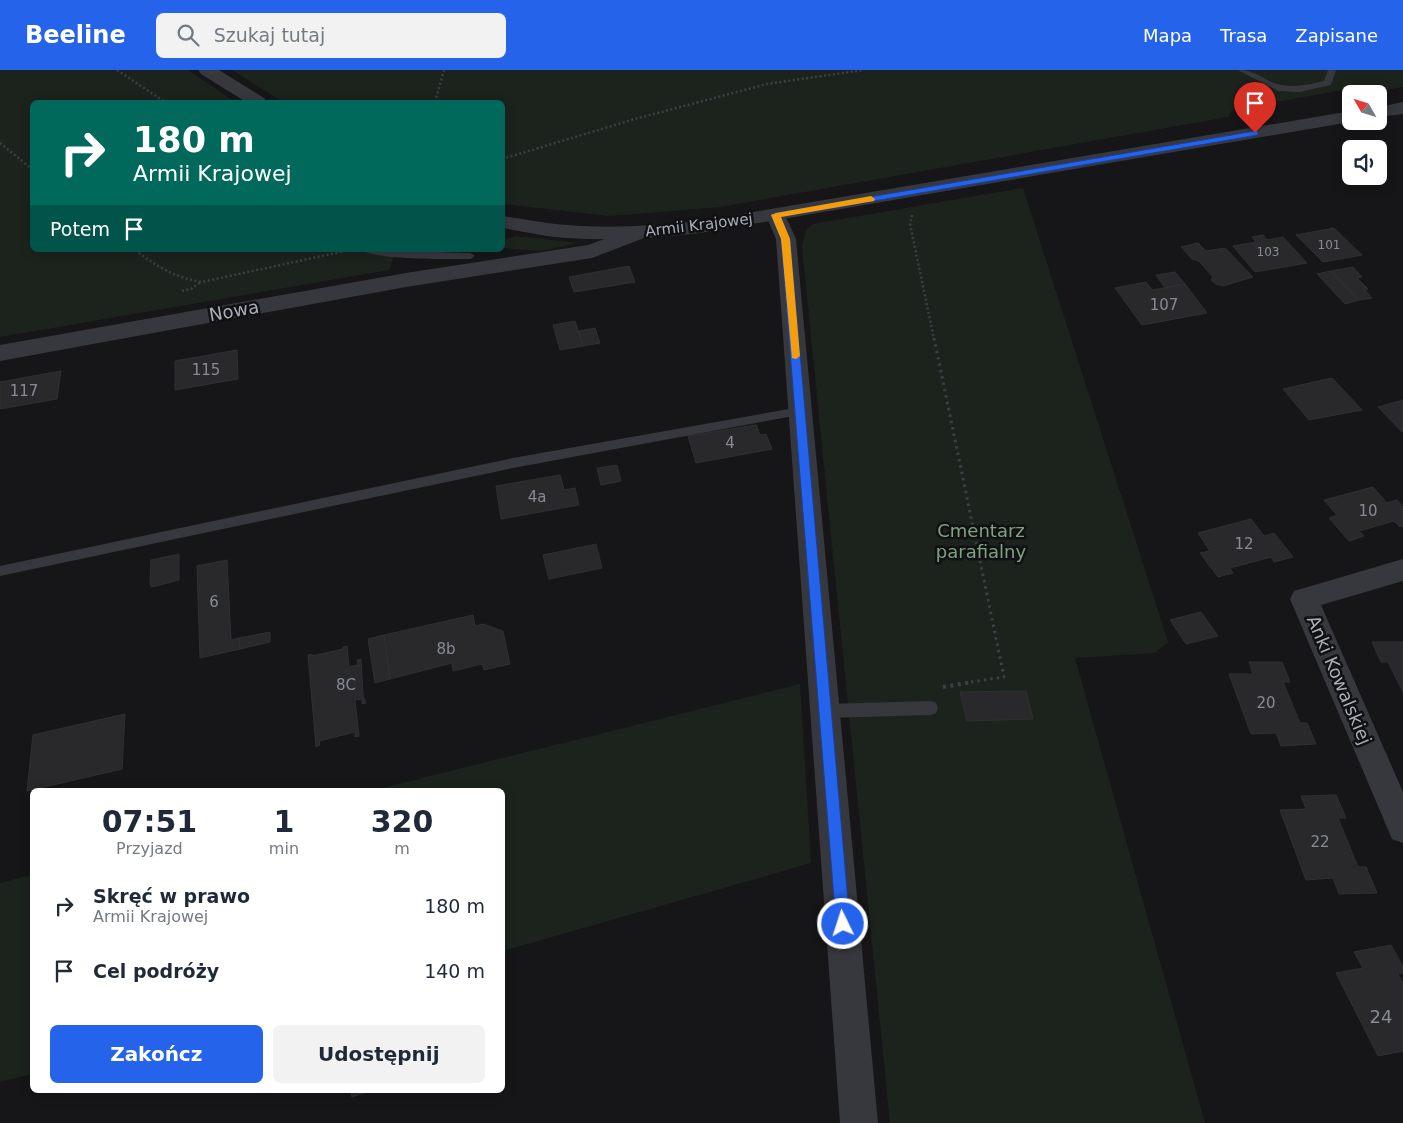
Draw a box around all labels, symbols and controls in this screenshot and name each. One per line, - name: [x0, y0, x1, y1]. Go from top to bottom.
- search box: [156, 13, 506, 58]
- text: Beeline: [25, 21, 126, 49]
- icon: search: [174, 21, 202, 49]
- text: Szukaj tutaj: [214, 24, 325, 46]
- text: Mapa: [1143, 25, 1192, 46]
- text: Trasa: [1220, 25, 1267, 46]
- text: Zapisane: [1295, 25, 1378, 46]
- pin: [1234, 82, 1276, 133]
- north arrow: [1342, 85, 1388, 130]
- map controls: [1342, 85, 1387, 185]
- icon: arrive: [1241, 89, 1269, 117]
- icon: right: [50, 120, 115, 185]
- text: 180 m: [133, 120, 255, 160]
- button: sound: [1342, 140, 1387, 185]
- text: Armii Krajowej: [133, 161, 292, 186]
- street label: Armii Krajowej: [644, 209, 754, 241]
- icon: arrive: [120, 215, 148, 243]
- text: Potem: [50, 218, 110, 240]
- house number: 101: [1318, 238, 1340, 252]
- house number: 103: [1257, 245, 1279, 259]
- street label: Nowa: [207, 296, 260, 325]
- house number: 107: [1150, 296, 1178, 314]
- house number: 115: [192, 361, 220, 379]
- house number: 117: [10, 382, 38, 400]
- house number: 4: [725, 434, 735, 452]
- house number: 4a: [528, 488, 546, 506]
- house number: 10: [1358, 502, 1378, 520]
- park label: Cmentarz parafialny: [936, 520, 1027, 562]
- house number: 12: [1234, 535, 1254, 553]
- house number: 6: [209, 593, 219, 611]
- street label: Anki Kowalskiej: [1303, 612, 1376, 748]
- house number: 8b: [436, 640, 456, 658]
- house number: 8C: [336, 676, 356, 694]
- house number: 20: [1256, 694, 1276, 712]
- text: 07:51: [102, 804, 197, 839]
- text: 1: [273, 804, 294, 839]
- text: 320: [371, 804, 433, 839]
- house number: 22: [1310, 833, 1330, 851]
- text: Przyjazd: [116, 839, 183, 858]
- text: min: [269, 839, 299, 858]
- text: m: [394, 839, 410, 858]
- text: Skręć w prawo: [93, 885, 250, 907]
- icon: right: [50, 892, 78, 920]
- text: 180 m: [424, 895, 485, 917]
- position arrow: [816, 897, 868, 949]
- text: Armii Krajowej: [93, 907, 208, 926]
- icon: arrive: [50, 957, 78, 985]
- text: Cel podróży: [93, 960, 219, 982]
- text: 140 m: [424, 960, 485, 982]
- house number: 24: [1370, 1006, 1392, 1027]
- button: Zakończ: [50, 1025, 263, 1083]
- button: Udostępnij: [273, 1025, 485, 1083]

